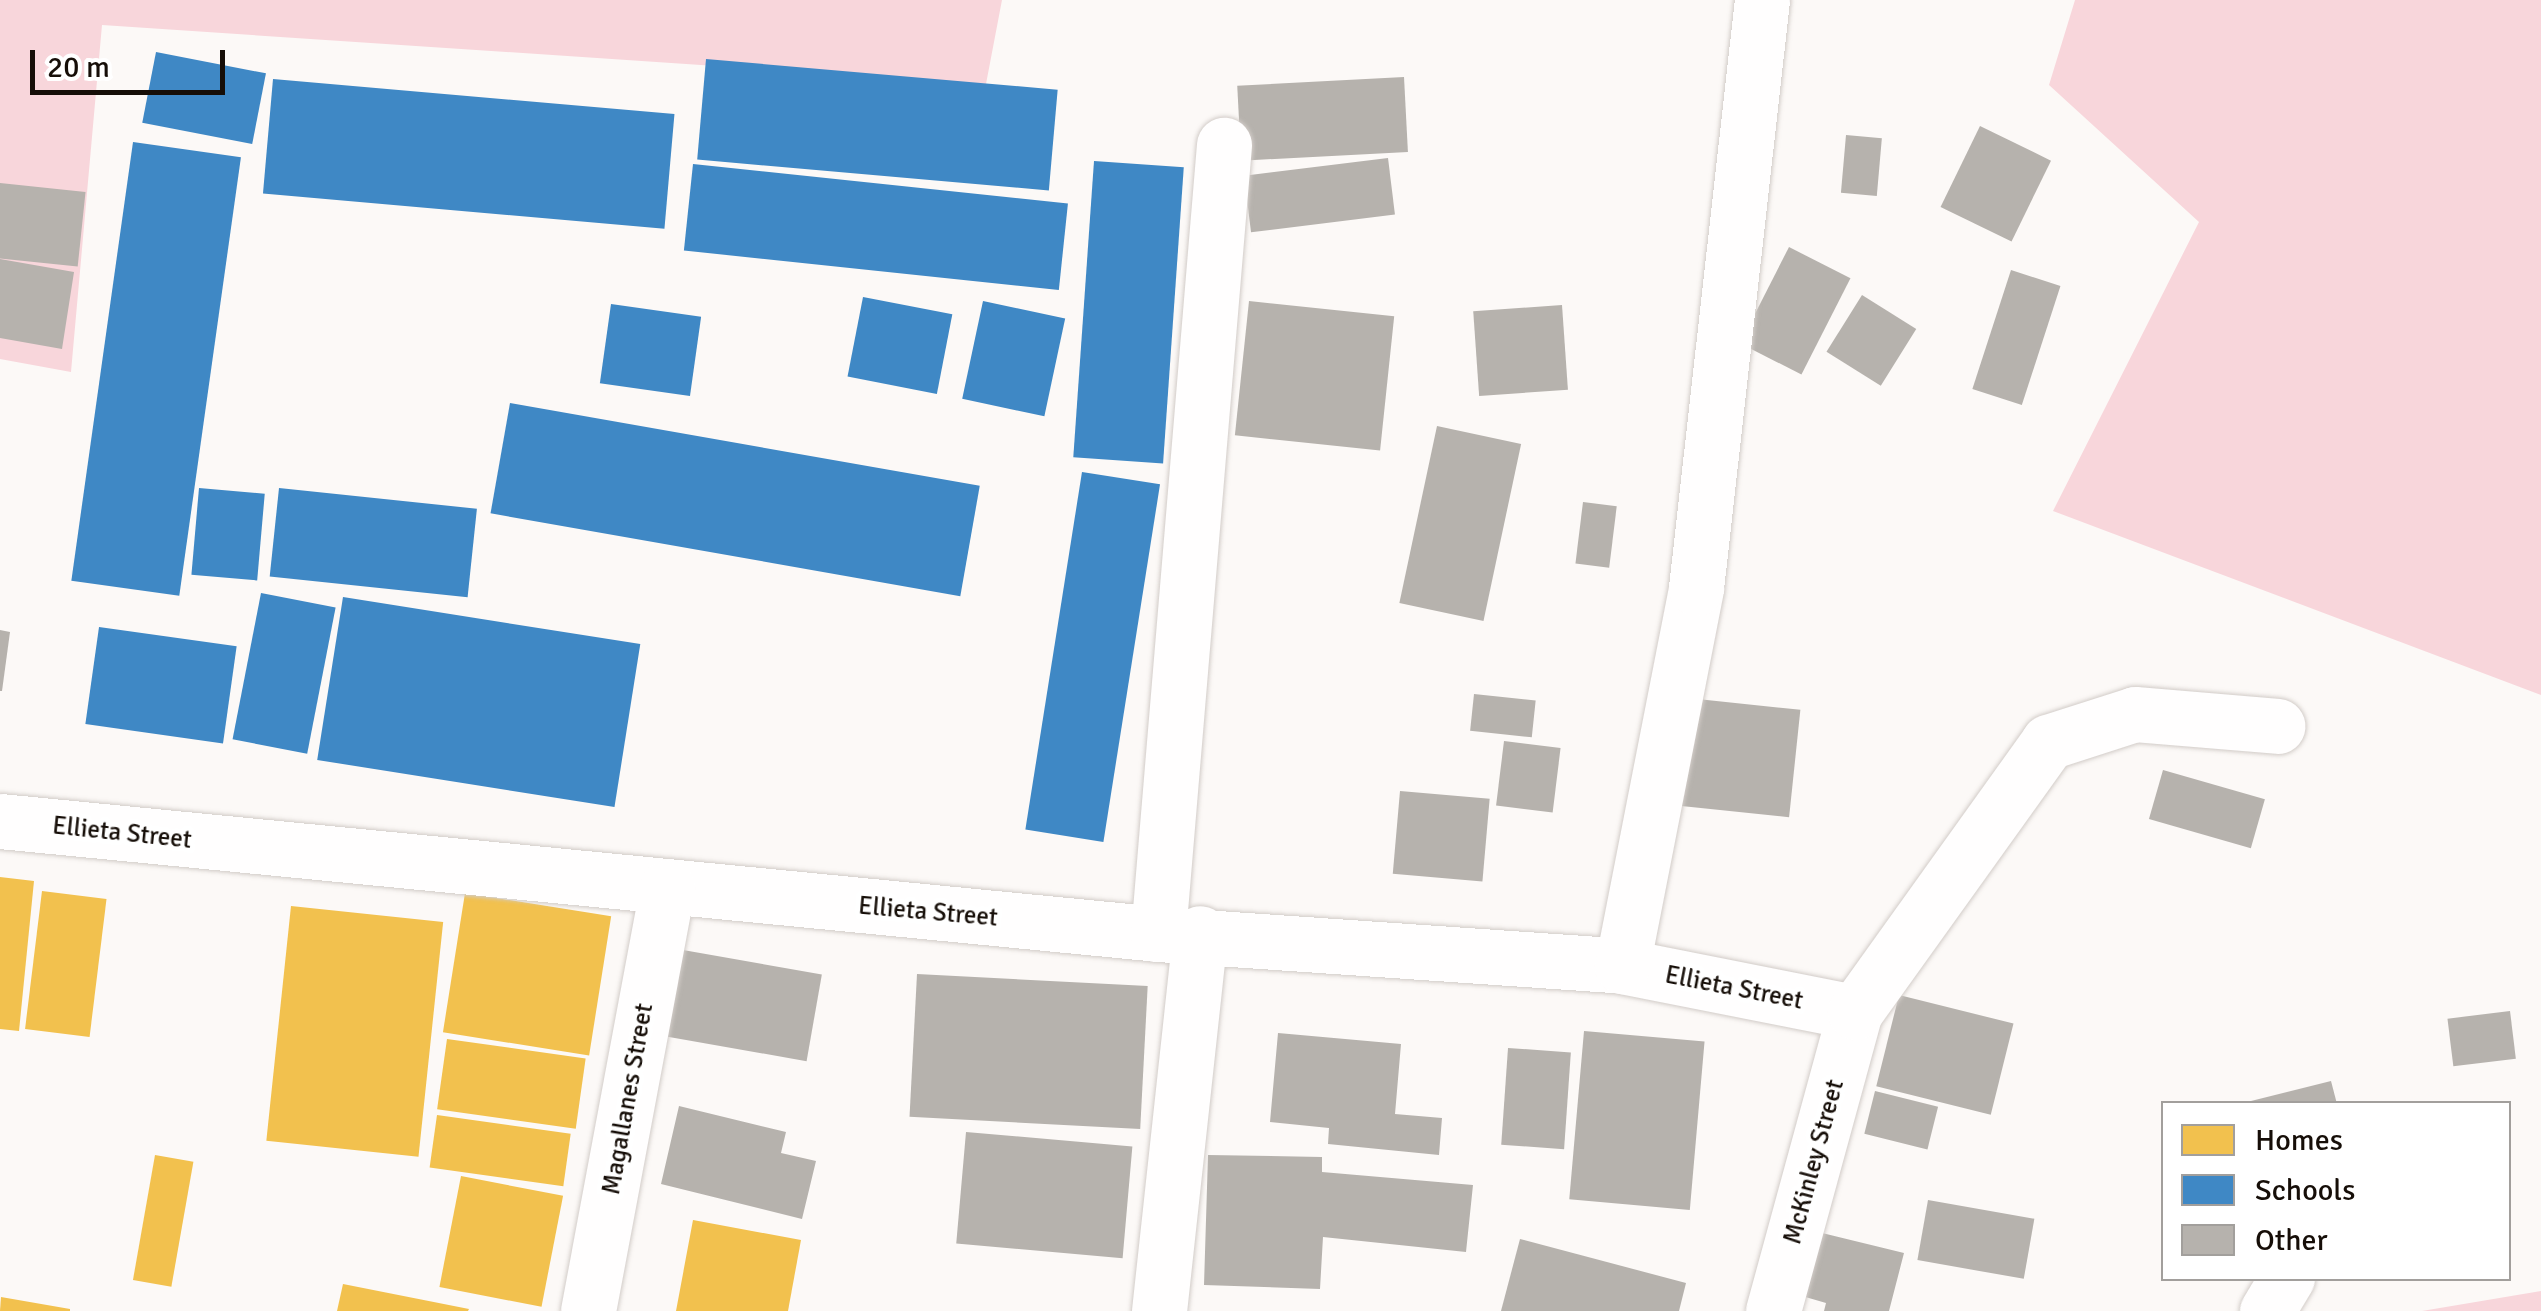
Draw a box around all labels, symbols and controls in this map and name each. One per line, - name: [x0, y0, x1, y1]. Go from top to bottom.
- scale bar: [35, 30, 230, 92]
- text: 20 m: [47, 49, 110, 86]
- street label: Ellieta Street: [51, 811, 193, 855]
- street label: Ellieta Street: [857, 891, 999, 933]
- street label: Ellieta Street: [1663, 960, 1805, 1016]
- street label: Magallanes Street: [596, 1001, 660, 1197]
- street label: McKinley Street: [1778, 1077, 1850, 1247]
- legend: [2161, 1101, 2511, 1281]
- text: Homes: [2255, 1122, 2343, 1159]
- text: Schools: [2255, 1172, 2355, 1209]
- text: Other: [2255, 1222, 2328, 1259]

